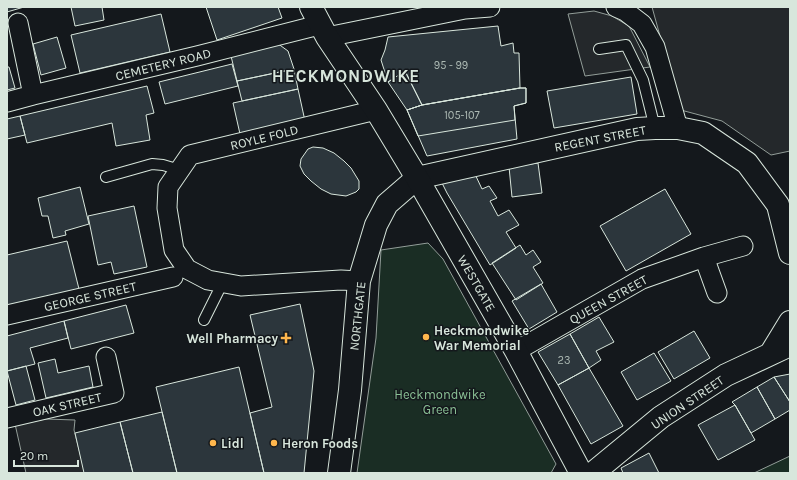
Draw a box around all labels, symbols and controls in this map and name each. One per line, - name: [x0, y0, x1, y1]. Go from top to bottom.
- street label: CEMETERY ROAD: [114, 45, 212, 84]
- house number: 95 - 99: [434, 59, 468, 72]
- district label: HECKMONDWIKE: [272, 66, 420, 86]
- house number: 105-107: [444, 109, 480, 122]
- street label: ROYLE FOLD: [229, 122, 300, 153]
- street label: REGENT STREET: [553, 122, 648, 155]
- street label: WESTGATE: [454, 252, 499, 314]
- street label: QUEEN STREET: [567, 272, 650, 327]
- street label: GEORGE STREET: [43, 278, 138, 314]
- street label: NORTHGATE: [346, 281, 369, 351]
- place label: Heckmondwike War Memorial: [434, 323, 529, 353]
- place label: Well Pharmacy: [186, 331, 278, 346]
- marker: Heckmondwike War Memorial: [421, 332, 431, 342]
- marker: Well Pharmacy: [281, 333, 291, 343]
- house number: 23: [558, 354, 570, 367]
- street label: UNION STREET: [648, 372, 727, 432]
- park label: Heckmondwike Green: [394, 387, 486, 417]
- street label: OAK STREET: [31, 389, 104, 420]
- place label: Lidl: [221, 436, 244, 451]
- place label: Heron Foods: [282, 436, 358, 451]
- marker: Lidl: [208, 438, 218, 448]
- marker: Heron Foods: [269, 438, 279, 448]
- scale bar: [14, 442, 78, 468]
- text: 20 m: [20, 449, 48, 463]

